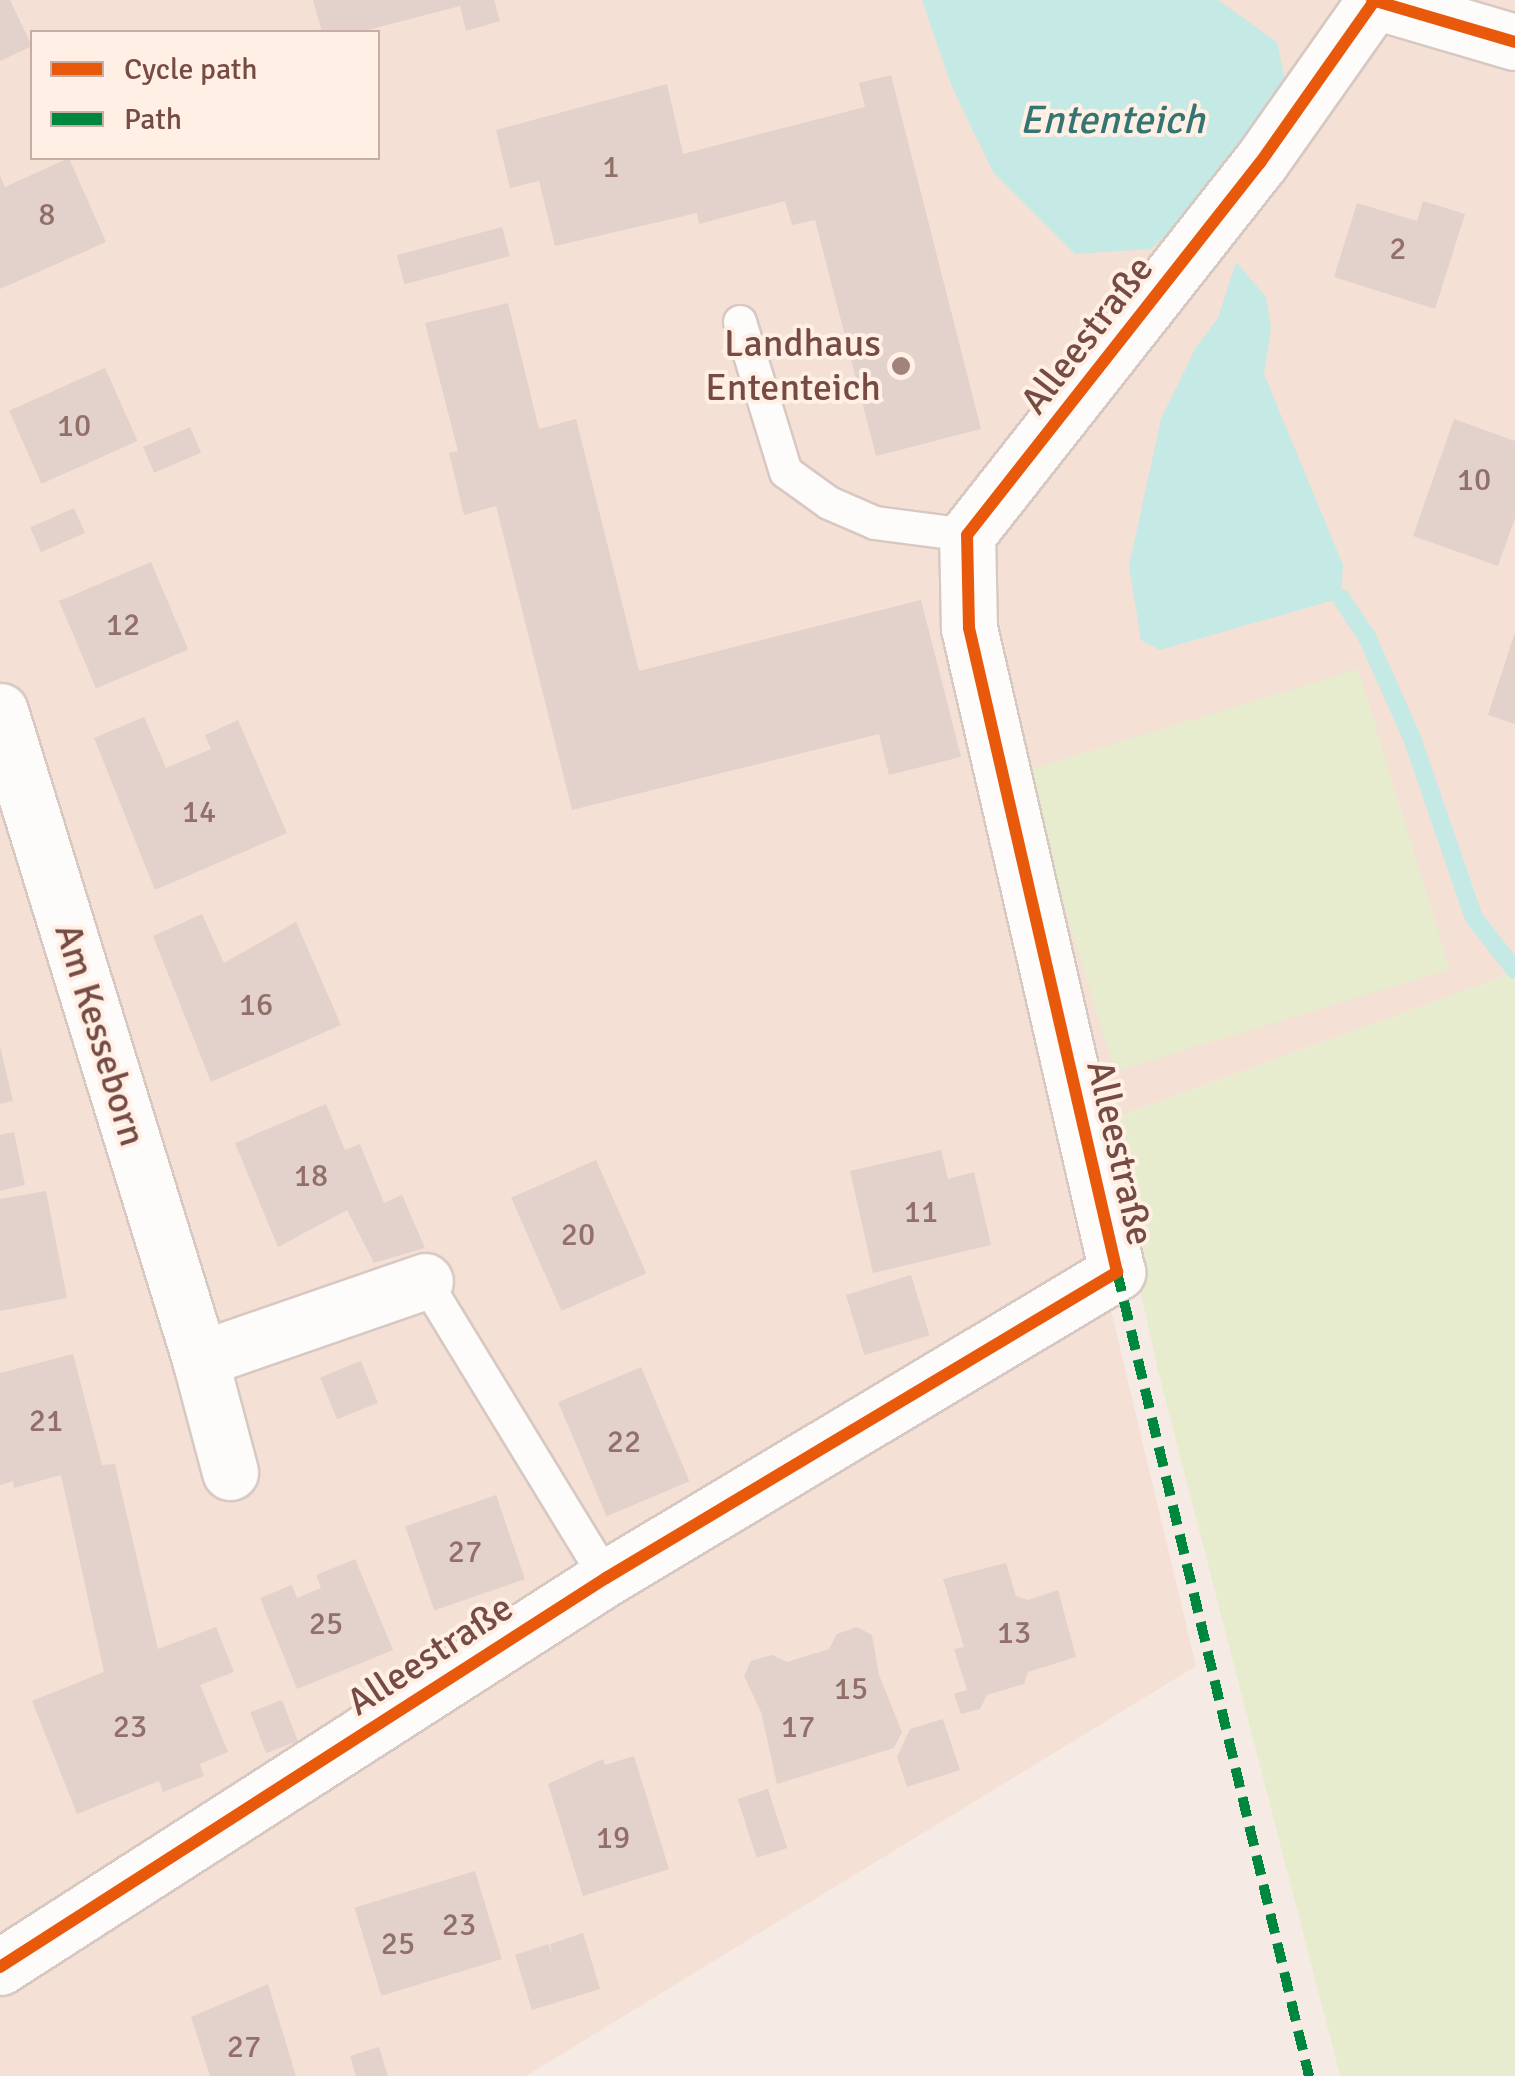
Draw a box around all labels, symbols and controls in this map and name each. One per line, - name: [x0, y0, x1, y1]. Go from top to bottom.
- legend: [30, 30, 380, 160]
- text: Cycle path: [124, 51, 258, 88]
- water label: Ententeich: [1019, 96, 1205, 144]
- text: Path: [124, 101, 182, 138]
- house number: 1: [602, 148, 620, 186]
- house number: 8: [38, 196, 56, 234]
- house number: 2: [1389, 230, 1407, 268]
- street label: Alleestraße: [1011, 247, 1163, 423]
- place label: Landhaus Ententeich: [705, 321, 881, 410]
- marker: Landhaus Ententeich: [890, 355, 912, 377]
- house number: 10: [57, 407, 91, 445]
- house number: 10: [1457, 461, 1491, 499]
- house number: 12: [106, 606, 140, 644]
- house number: 14: [182, 793, 216, 831]
- street label: Am Kesseborn: [45, 919, 155, 1151]
- house number: 16: [239, 986, 273, 1024]
- street label: Alleestraße: [1077, 1056, 1163, 1250]
- house number: 18: [294, 1157, 328, 1195]
- house number: 11: [904, 1193, 938, 1231]
- house number: 20: [561, 1216, 595, 1254]
- house number: 21: [29, 1402, 63, 1440]
- house number: 22: [607, 1423, 641, 1461]
- house number: 27: [448, 1533, 482, 1571]
- street label: Alleestraße: [339, 1585, 521, 1725]
- house number: 25: [309, 1605, 343, 1643]
- house number: 13: [997, 1614, 1031, 1652]
- house number: 15: [834, 1670, 868, 1708]
- house number: 23: [113, 1708, 147, 1746]
- house number: 17: [781, 1708, 815, 1746]
- house number: 19: [596, 1819, 630, 1857]
- house number: 23: [442, 1906, 476, 1944]
- house number: 25: [381, 1925, 415, 1963]
- house number: 27: [227, 2028, 261, 2066]

